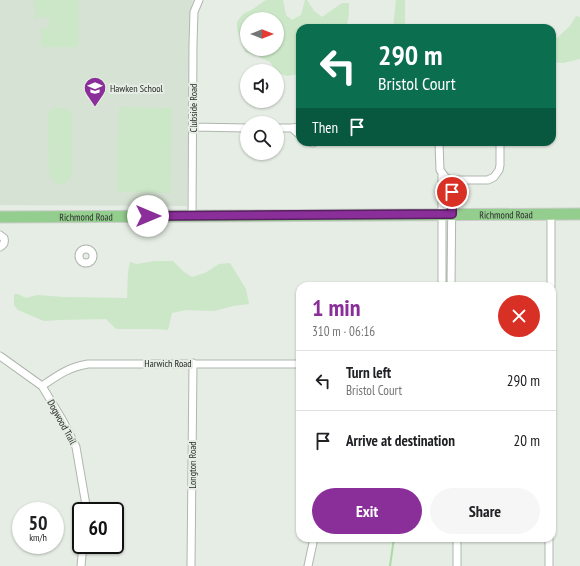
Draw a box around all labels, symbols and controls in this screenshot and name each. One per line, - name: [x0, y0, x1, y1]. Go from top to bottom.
- north arrow: [240, 12, 284, 56]
- map controls: [240, 12, 284, 160]
- text: 290 m: [378, 36, 442, 73]
- icon: left: [312, 40, 364, 92]
- button: sound: [240, 64, 284, 108]
- text: Bristol Court: [378, 72, 456, 95]
- school or university icon: Hawken School: [82, 75, 108, 108]
- place label: Hawken School: [110, 82, 164, 95]
- street label: Clubside Road: [187, 84, 200, 132]
- button: search: [240, 116, 284, 160]
- icon: arrive: [346, 116, 368, 138]
- text: Then: [312, 118, 338, 137]
- pin: [435, 175, 469, 209]
- icon: arrive: [441, 181, 463, 203]
- position arrow: [127, 195, 169, 237]
- street label: Richmond Road: [479, 208, 533, 221]
- street label: Richmond Road: [59, 210, 113, 223]
- text: 1 min: [312, 292, 360, 323]
- button: close: [498, 295, 540, 337]
- text: 310 m · 06:16: [312, 323, 375, 340]
- street label: Harwich Road: [144, 357, 192, 370]
- text: Turn left: [346, 363, 391, 382]
- icon: left: [312, 370, 334, 392]
- text: 290 m: [507, 371, 540, 390]
- text: Bristol Court: [346, 382, 402, 399]
- street label: Dogwood Trail: [44, 397, 80, 447]
- icon: arrive: [312, 430, 334, 452]
- text: Arrive at destination: [346, 431, 455, 450]
- text: 20 m: [514, 431, 540, 450]
- street label: Longton Road: [186, 441, 199, 489]
- button: Exit: [312, 488, 422, 534]
- button: Share: [430, 488, 540, 534]
- speed limit sign: 60: [72, 502, 124, 554]
- text: 50: [28, 510, 48, 536]
- text: km/h: [29, 531, 47, 544]

